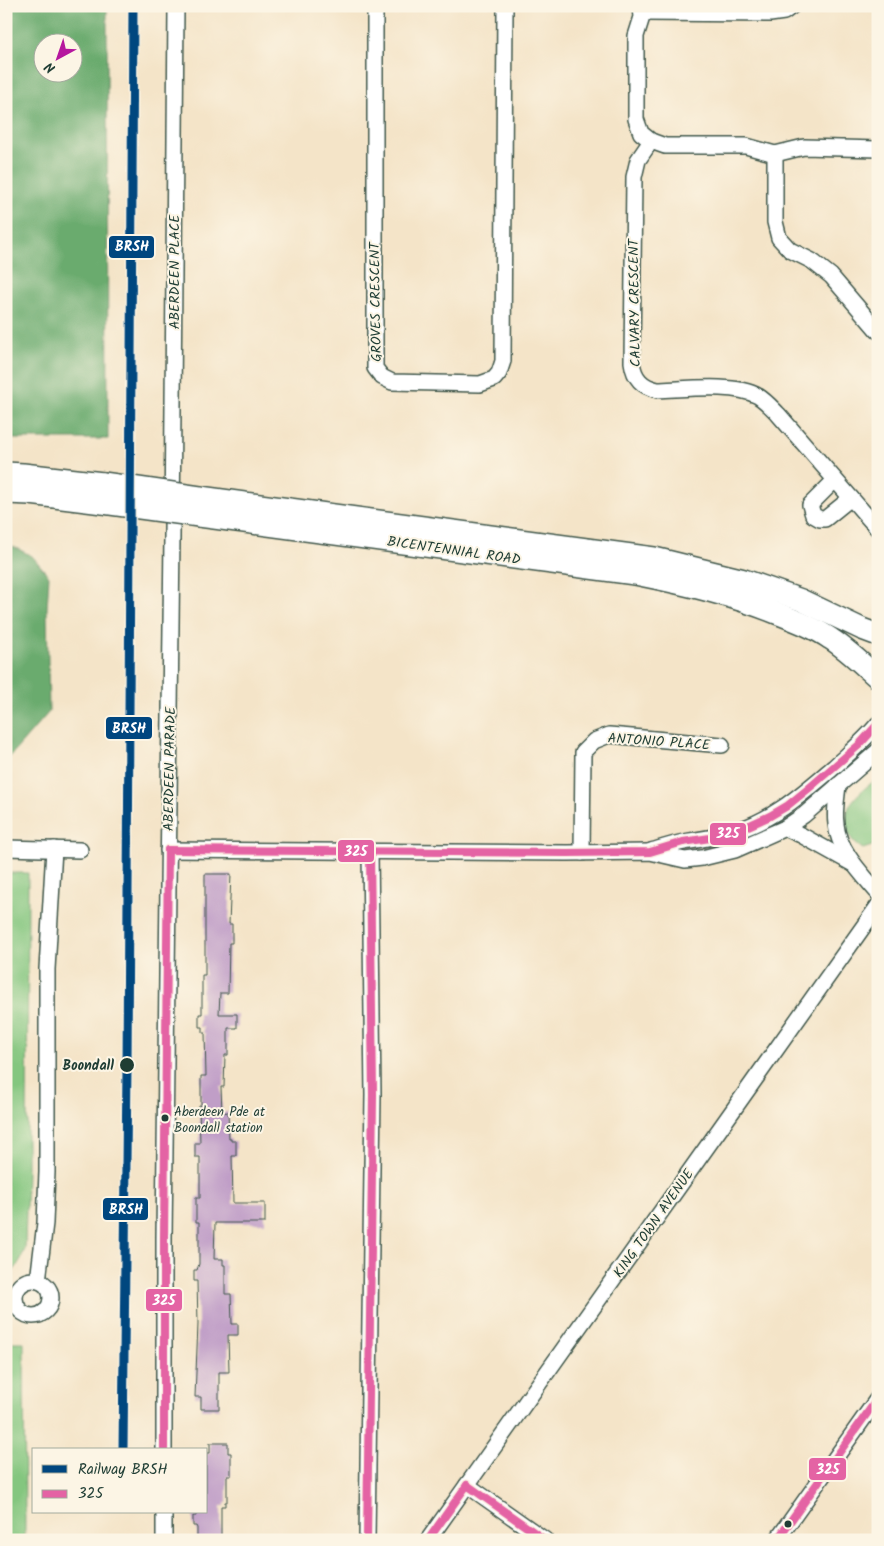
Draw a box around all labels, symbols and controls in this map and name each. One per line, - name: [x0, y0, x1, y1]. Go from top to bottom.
- north arrow: [32, 32, 82, 82]
- text: N: [40, 56, 61, 78]
- street label: ABERDEEN PLACE: [164, 214, 186, 329]
- line badge: BRSH: [108, 235, 155, 259]
- text: BRSH: [115, 236, 149, 258]
- street label: CALVARY CRESCENT: [623, 237, 647, 367]
- street label: GROVES CRESCENT: [364, 240, 388, 362]
- street label: BICENTENNIAL ROAD: [386, 531, 522, 571]
- street label: ABERDEEN PARADE: [158, 706, 182, 831]
- line badge: BRSH: [105, 716, 153, 740]
- text: BRSH: [112, 718, 146, 740]
- street label: ANTONIO PLACE: [607, 727, 712, 757]
- line badge: 325: [709, 822, 747, 846]
- text: 325: [716, 823, 741, 845]
- line badge: 325: [337, 839, 375, 863]
- text: 325: [344, 841, 369, 863]
- place label: Boondall: [63, 1055, 114, 1077]
- marker: Boondall: [118, 1056, 136, 1074]
- place label: Aberdeen Pde at Boondall station: [174, 1102, 266, 1139]
- marker: Aberdeen Pde at Boondall station: [160, 1113, 170, 1123]
- street label: KING TOWN AVENUE: [608, 1164, 700, 1283]
- line badge: BRSH: [102, 1197, 149, 1221]
- text: BRSH: [109, 1199, 143, 1221]
- line badge: 325: [145, 1288, 183, 1312]
- text: 325: [152, 1290, 177, 1312]
- legend: [32, 1448, 208, 1514]
- line badge: 325: [808, 1457, 847, 1481]
- text: Railway BRSH: [78, 1458, 168, 1482]
- text: 325: [816, 1459, 841, 1481]
- text: 325: [78, 1482, 104, 1506]
- unlabelled marker: [783, 1519, 793, 1529]

